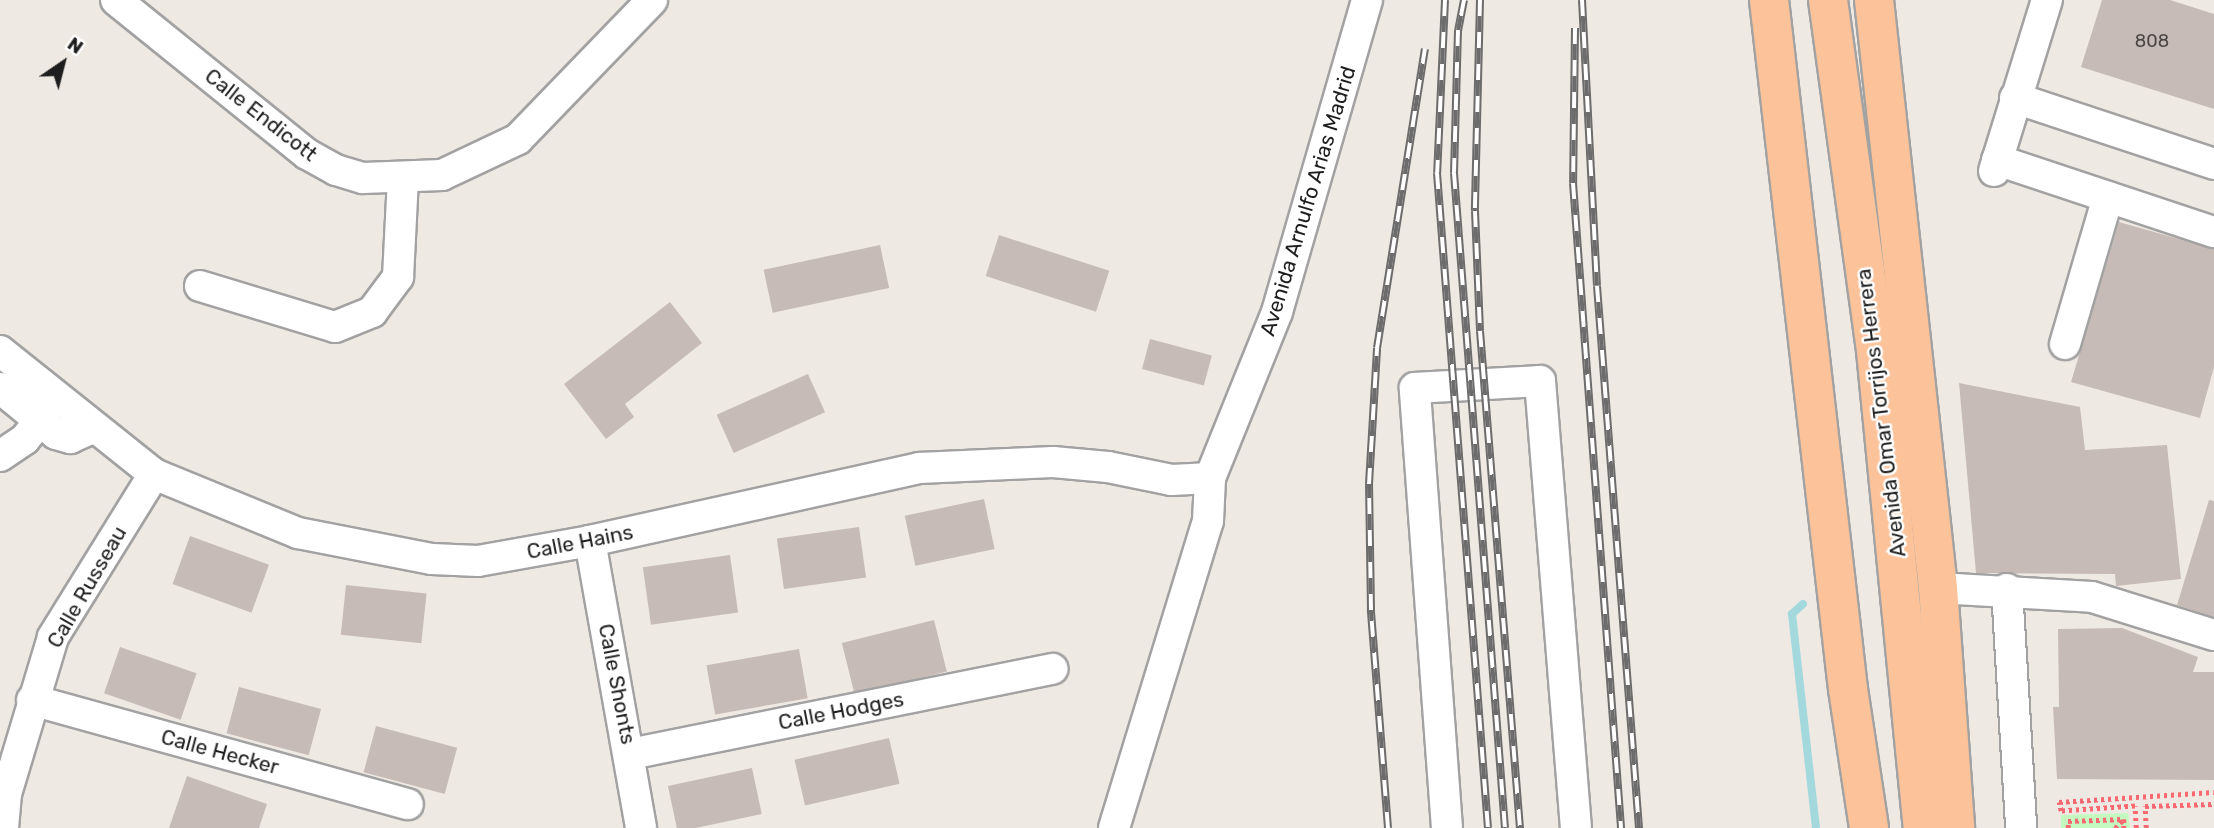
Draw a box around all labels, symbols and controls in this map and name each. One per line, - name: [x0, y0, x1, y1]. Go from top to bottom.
- north arrow: [28, 28, 98, 98]
- house number: 808: [2135, 30, 2169, 52]
- text: N: [63, 32, 88, 59]
- street label: Avenida Arnulfo Arias Madrid: [1255, 62, 1361, 340]
- street label: Calle Endicott: [200, 63, 322, 167]
- street label: Avenida Omar Torrijos Herrera: [1851, 267, 1911, 559]
- street label: Calle Hains: [525, 519, 635, 565]
- street label: Calle Russeau: [42, 522, 132, 652]
- street label: Calle Shonts: [593, 622, 641, 746]
- street label: Calle Hodges: [776, 686, 906, 736]
- street label: Calle Hecker: [158, 724, 282, 780]

